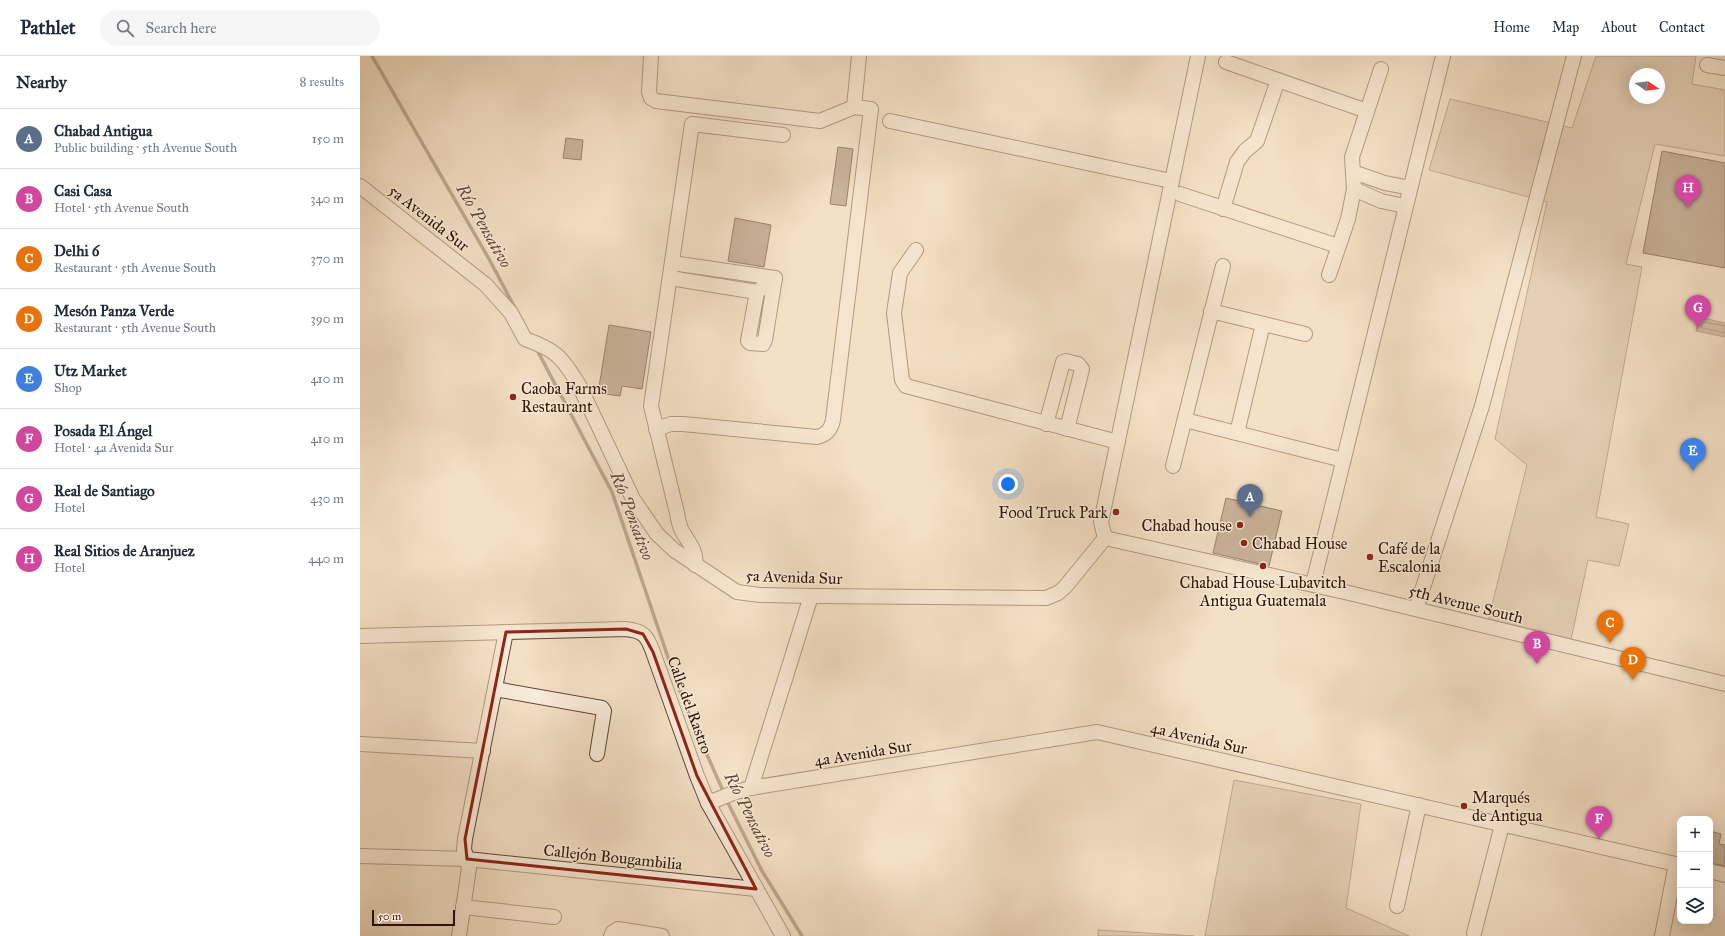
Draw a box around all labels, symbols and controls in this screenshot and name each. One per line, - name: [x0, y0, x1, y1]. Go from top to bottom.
- search box: [100, 10, 380, 46]
- text: Pathlet: [20, 16, 76, 39]
- icon: search: [114, 17, 136, 39]
- text: Search here: [146, 19, 217, 37]
- text: Home: [1493, 19, 1530, 36]
- text: Map: [1552, 19, 1579, 36]
- text: About: [1601, 19, 1637, 36]
- text: Contact: [1659, 19, 1705, 36]
- north arrow: [1629, 68, 1665, 104]
- text: Nearby: [16, 72, 67, 93]
- text: 8 results: [300, 74, 344, 90]
- text: Chabad Antigua: [54, 122, 152, 140]
- text: A: [25, 131, 33, 147]
- text: 150 m: [312, 131, 344, 147]
- text: Public building · 5th Avenue South: [54, 140, 237, 156]
- pin: H: [1675, 175, 1701, 208]
- water label: Río Pensativo: [451, 179, 517, 272]
- street label: 5a Avenida Sur: [385, 181, 473, 255]
- text: Casi Casa: [54, 182, 112, 200]
- text: B: [25, 191, 33, 207]
- text: 340 m: [310, 191, 344, 207]
- text: Hotel · 5th Avenue South: [54, 200, 189, 216]
- text: Delhi 6: [54, 242, 100, 260]
- text: C: [25, 251, 33, 267]
- text: 370 m: [311, 251, 344, 267]
- text: Restaurant · 5th Avenue South: [54, 260, 216, 276]
- pin: G: [1685, 295, 1711, 328]
- text: Mesón Panza Verde: [54, 302, 174, 320]
- text: D: [24, 311, 34, 327]
- text: 390 m: [311, 311, 344, 327]
- text: Restaurant · 5th Avenue South: [54, 320, 216, 336]
- text: Utz Market: [54, 362, 127, 380]
- text: E: [24, 371, 34, 387]
- text: 410 m: [310, 371, 344, 387]
- place label: Caoba Farms Restaurant: [521, 379, 607, 416]
- text: Shop: [54, 380, 82, 396]
- marker: Caoba Farms Restaurant: [508, 392, 518, 402]
- text: Posada El Ángel: [54, 422, 152, 440]
- text: F: [25, 431, 33, 447]
- text: 410 m: [310, 431, 344, 447]
- pin: E: [1680, 438, 1706, 471]
- text: Hotel · 4a Avenida Sur: [54, 440, 174, 456]
- water label: Río Pensativo: [605, 468, 659, 564]
- your location: [998, 474, 1018, 494]
- text: Real de Santiago: [54, 482, 155, 500]
- pin: A: [1237, 484, 1263, 517]
- text: G: [24, 491, 34, 507]
- text: 430 m: [310, 491, 344, 507]
- text: Hotel: [54, 500, 85, 516]
- place label: Food Truck Park: [998, 503, 1109, 522]
- marker: Food Truck Park: [1111, 507, 1121, 517]
- place label: Chabad house: [1141, 516, 1232, 535]
- marker: Chabad house: [1235, 520, 1245, 530]
- place label: Chabad House: [1252, 534, 1348, 553]
- marker: Chabad House: [1239, 538, 1249, 548]
- place label: Café de la Escalonia: [1378, 539, 1441, 576]
- text: Real Sitios de Aranjuez: [54, 542, 195, 560]
- text: H: [23, 551, 35, 567]
- text: 440 m: [308, 551, 344, 567]
- marker: Café de la Escalonia: [1365, 552, 1375, 562]
- text: Hotel: [54, 560, 85, 576]
- marker: Chabad House Lubavitch Antigua Guatemala: [1258, 561, 1268, 571]
- street label: 5a Avenida Sur: [745, 566, 843, 588]
- place label: Chabad House Lubavitch Antigua Guatemala: [1180, 573, 1347, 611]
- street label: 5th Avenue South: [1407, 581, 1525, 627]
- pin: C: [1597, 610, 1623, 643]
- pin: B: [1524, 631, 1550, 664]
- pin: D: [1620, 647, 1646, 680]
- street label: Calle del Rastro: [664, 654, 716, 756]
- street label: 4a Avenida Sur: [1149, 718, 1249, 758]
- street label: 4a Avenida Sur: [813, 736, 913, 770]
- water label: Río Pensativo: [719, 768, 781, 862]
- place label: Marqués de Antigua: [1472, 788, 1543, 826]
- marker: Marqués de Antigua: [1459, 801, 1469, 811]
- pin: F: [1586, 806, 1612, 839]
- map controls: [1677, 816, 1713, 924]
- button: +: [1677, 816, 1713, 852]
- street label: Callejón Bougambilia: [542, 840, 684, 875]
- button: −: [1677, 852, 1713, 888]
- button: layers: [1677, 888, 1713, 924]
- scale bar: [372, 908, 455, 927]
- text: 50 m: [378, 910, 401, 923]

